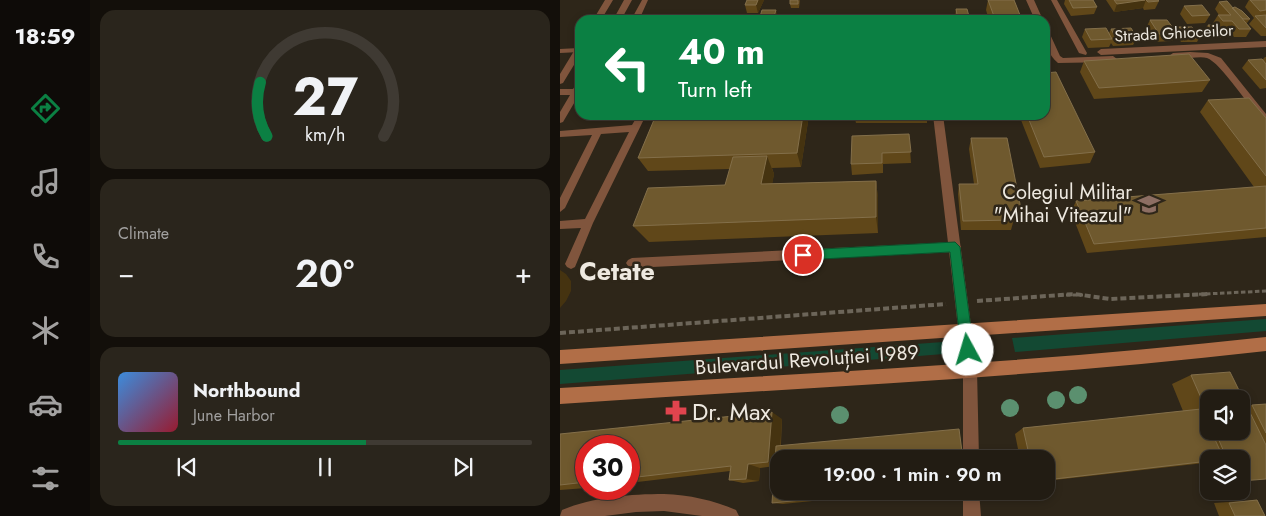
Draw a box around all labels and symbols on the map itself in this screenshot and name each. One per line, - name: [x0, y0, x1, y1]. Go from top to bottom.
- street label: Strada Ghioceilor: [1114, 18, 1235, 48]
- place label: Colegiul Militar "Mihai Viteazul": [993, 178, 1132, 230]
- school or university icon: Colegiul Militar "Mihai Viteazul": [1136, 191, 1162, 217]
- pin: [782, 234, 824, 276]
- district label: Cetate: [579, 253, 655, 289]
- position arrow: [941, 323, 993, 375]
- street label: Bulevardul Revoluției 1989: [694, 338, 920, 382]
- place label: Dr. Max: [692, 394, 771, 429]
- pharmacy icon: Dr. Max: [663, 398, 689, 424]
- speed limit sign: 30: [575, 435, 640, 500]

